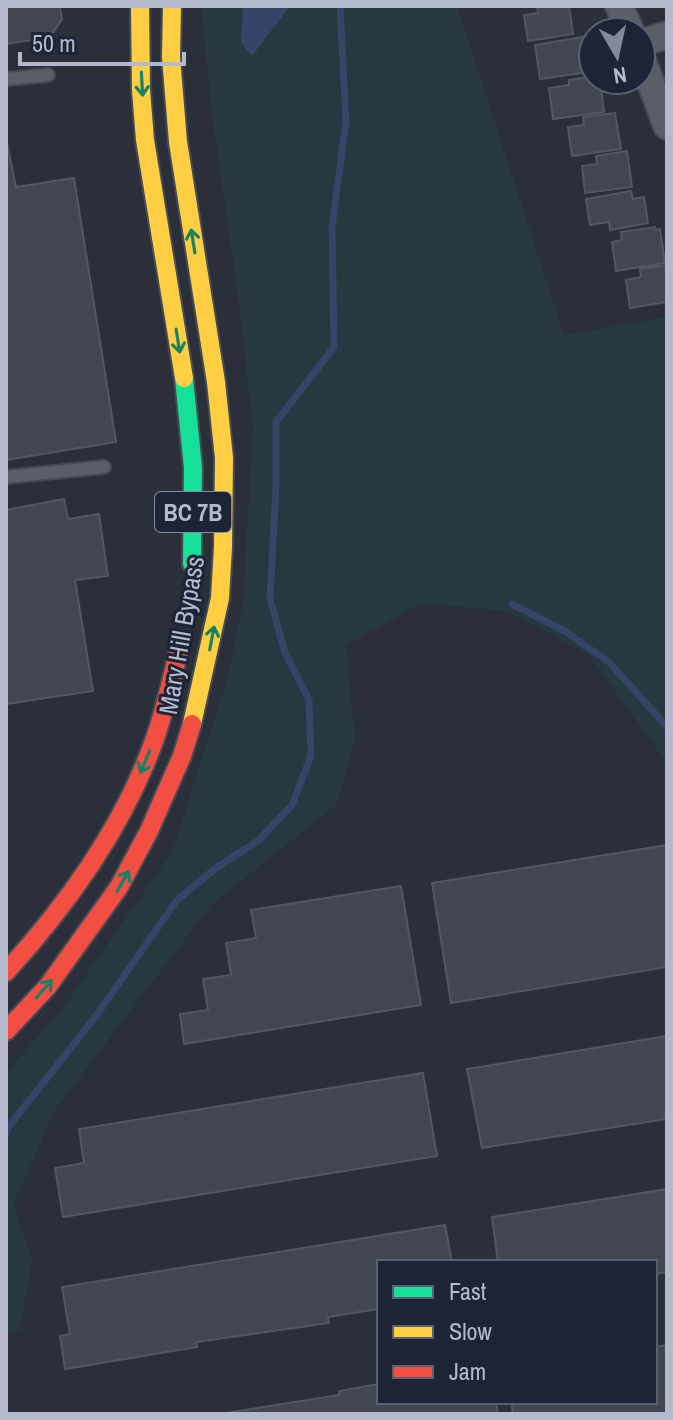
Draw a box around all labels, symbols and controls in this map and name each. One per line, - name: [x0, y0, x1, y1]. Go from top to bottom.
- scale bar: [20, 16, 184, 66]
- north arrow: [577, 16, 657, 96]
- text: 50 m: [32, 27, 76, 59]
- text: N: [611, 60, 629, 92]
- one-way arrow: [135, 70, 150, 97]
- one-way arrow: [185, 229, 200, 254]
- one-way arrow: [171, 328, 186, 353]
- road number: BC 7B: [155, 492, 231, 532]
- street label: Mary Hill Bypass: [150, 553, 212, 717]
- one-way arrow: [205, 626, 220, 651]
- one-way arrow: [136, 749, 151, 774]
- one-way arrow: [115, 869, 131, 893]
- one-way arrow: [35, 980, 53, 1000]
- legend: [377, 1260, 657, 1404]
- text: Fast: [449, 1275, 487, 1307]
- text: Slow: [449, 1315, 492, 1347]
- text: Jam: [449, 1355, 486, 1387]

